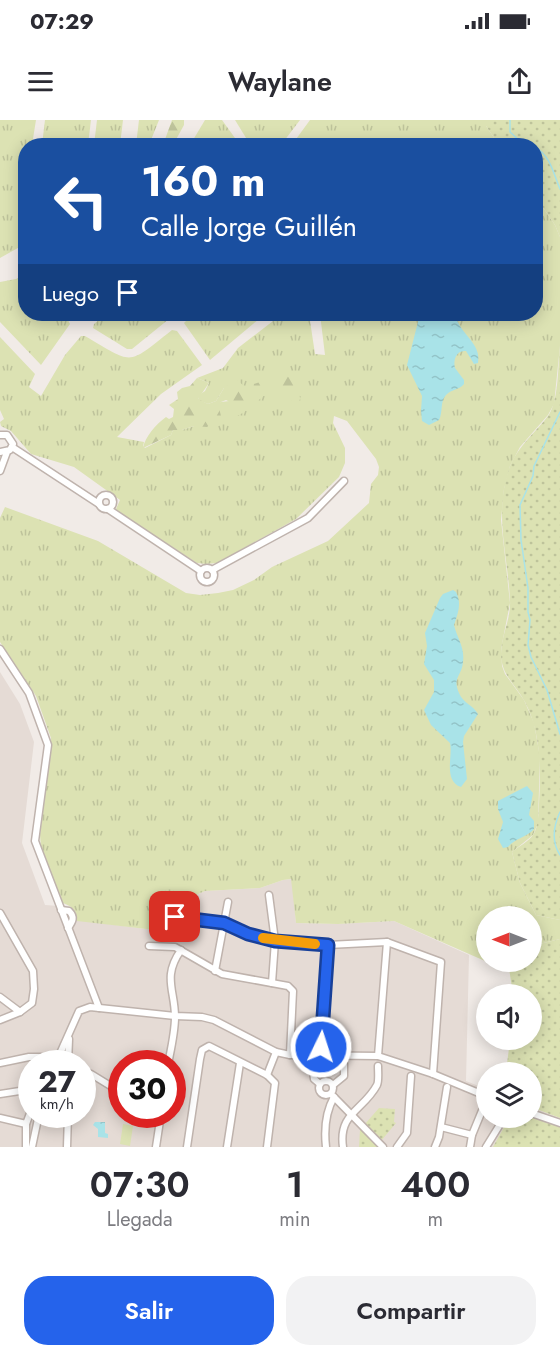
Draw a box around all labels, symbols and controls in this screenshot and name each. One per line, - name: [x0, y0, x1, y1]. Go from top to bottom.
- text: 07:29: [30, 5, 94, 37]
- text: Waylane: [228, 62, 332, 101]
- icon: menu: [24, 65, 57, 98]
- icon: share: [503, 65, 536, 98]
- text: 160 m: [141, 151, 265, 212]
- icon: left: [42, 162, 120, 240]
- text: Calle Jorge Guillén: [141, 207, 357, 246]
- icon: arrive: [111, 276, 144, 309]
- text: Luego: [42, 277, 99, 309]
- pin: [149, 891, 200, 942]
- icon: arrive: [158, 900, 191, 933]
- north arrow: [476, 906, 542, 972]
- map controls: [476, 906, 542, 1128]
- button: sound: [476, 984, 542, 1050]
- position arrow: [289, 1015, 353, 1079]
- speed limit sign: 30: [108, 1050, 186, 1128]
- text: 27: [38, 1060, 76, 1103]
- button: layers: [476, 1062, 542, 1128]
- text: km/h: [40, 1093, 74, 1115]
- text: 07:30: [90, 1158, 190, 1210]
- text: 1: [286, 1158, 304, 1210]
- text: 400: [400, 1158, 470, 1210]
- text: Llegada: [107, 1205, 173, 1234]
- text: min: [279, 1205, 311, 1234]
- text: m: [427, 1205, 443, 1234]
- button: Salir: [24, 1276, 274, 1345]
- button: Compartir: [286, 1276, 536, 1345]

